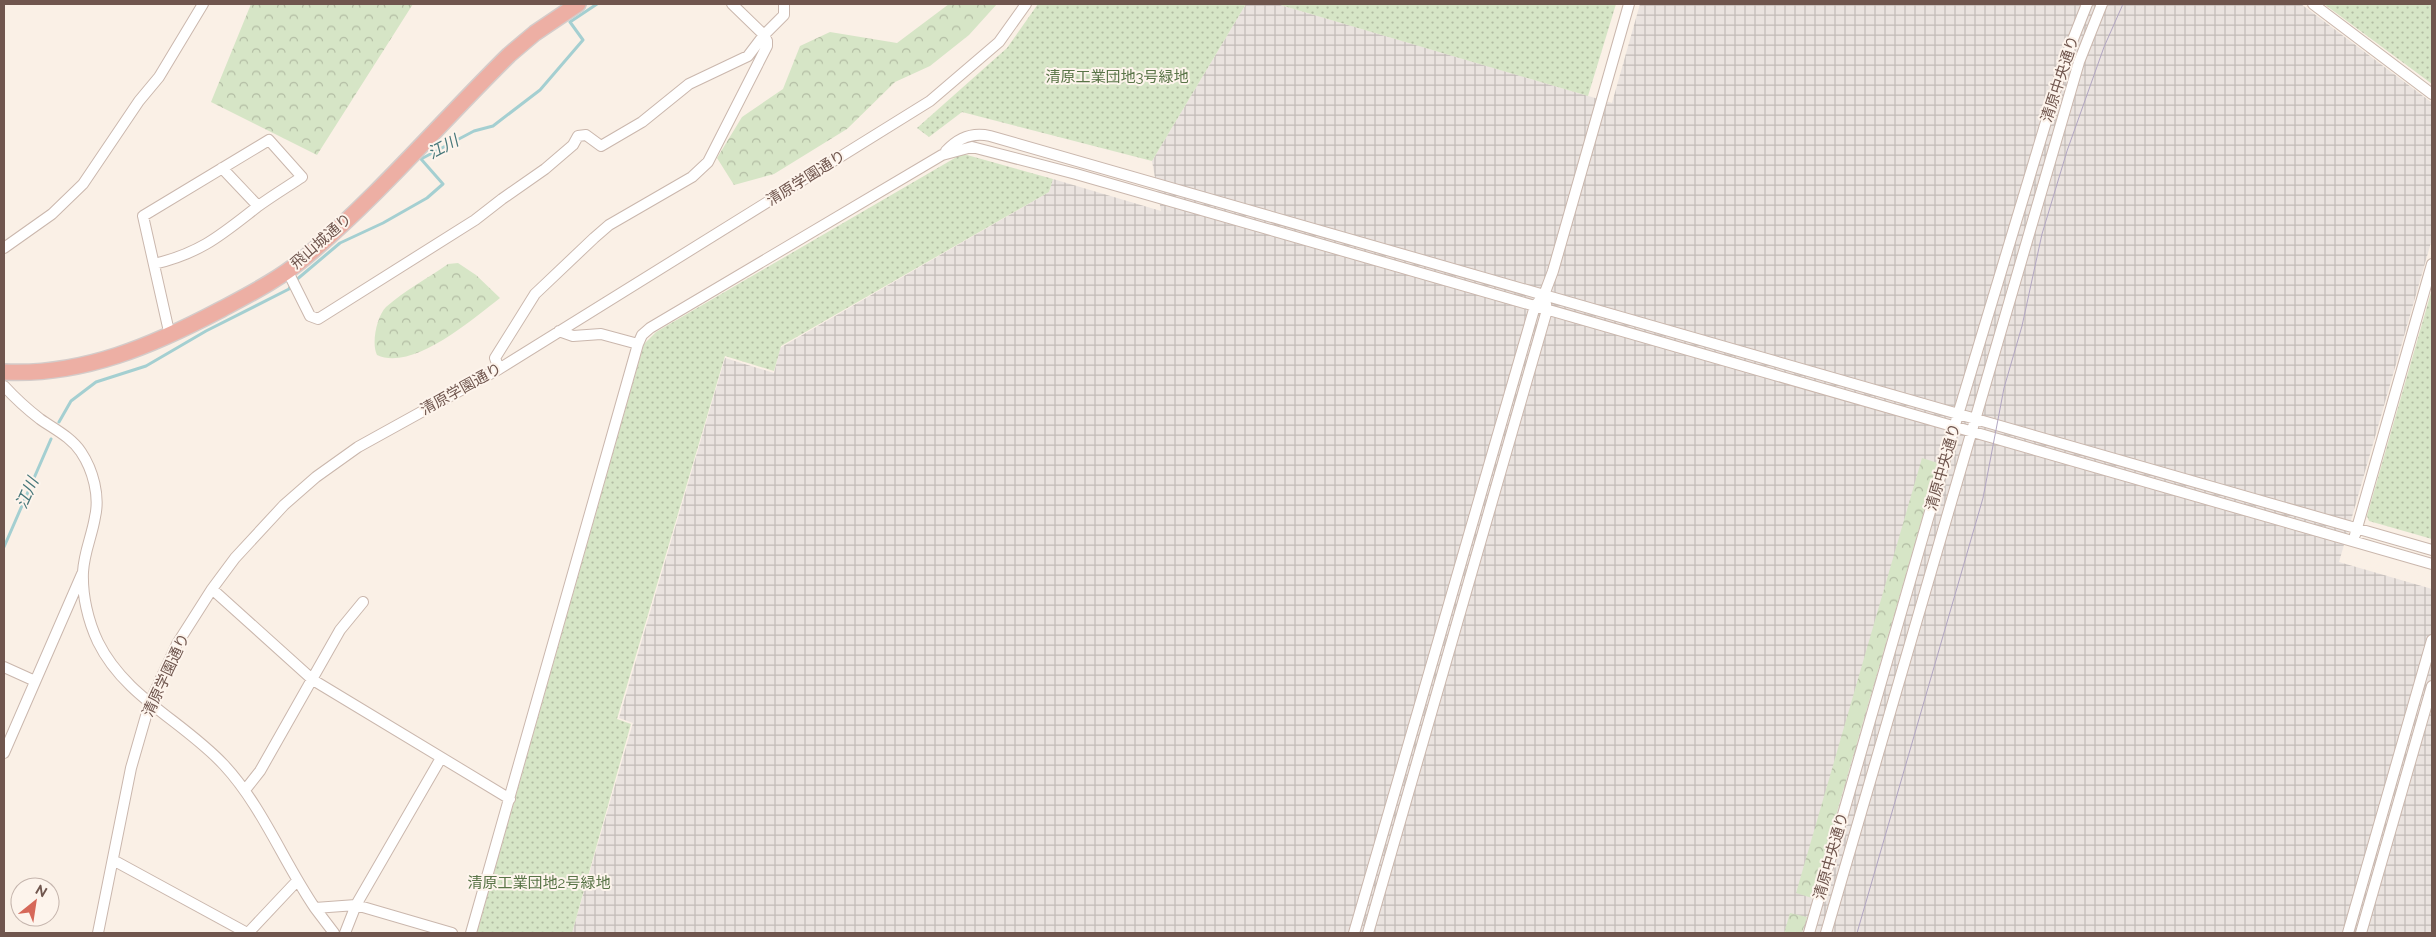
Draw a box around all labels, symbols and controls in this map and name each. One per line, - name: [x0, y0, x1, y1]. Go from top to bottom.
- street label: 清原中央通り: [2038, 33, 2082, 125]
- park label: 清原工業団地3号緑地: [1045, 68, 1189, 86]
- water label: 江川: [424, 130, 463, 163]
- street label: 清原学園通り: [763, 147, 849, 209]
- street label: 飛山城通り: [287, 210, 355, 272]
- street label: 清原学園通り: [417, 359, 505, 419]
- street label: 清原中央通り: [1922, 421, 1964, 513]
- water label: 江川: [12, 473, 43, 511]
- street label: 清原学園通り: [139, 630, 193, 720]
- street label: 清原中央通り: [1810, 810, 1852, 902]
- park label: 清原工業団地2号緑地: [468, 874, 610, 892]
- north arrow: [10, 877, 60, 927]
- text: N: [33, 881, 50, 900]

